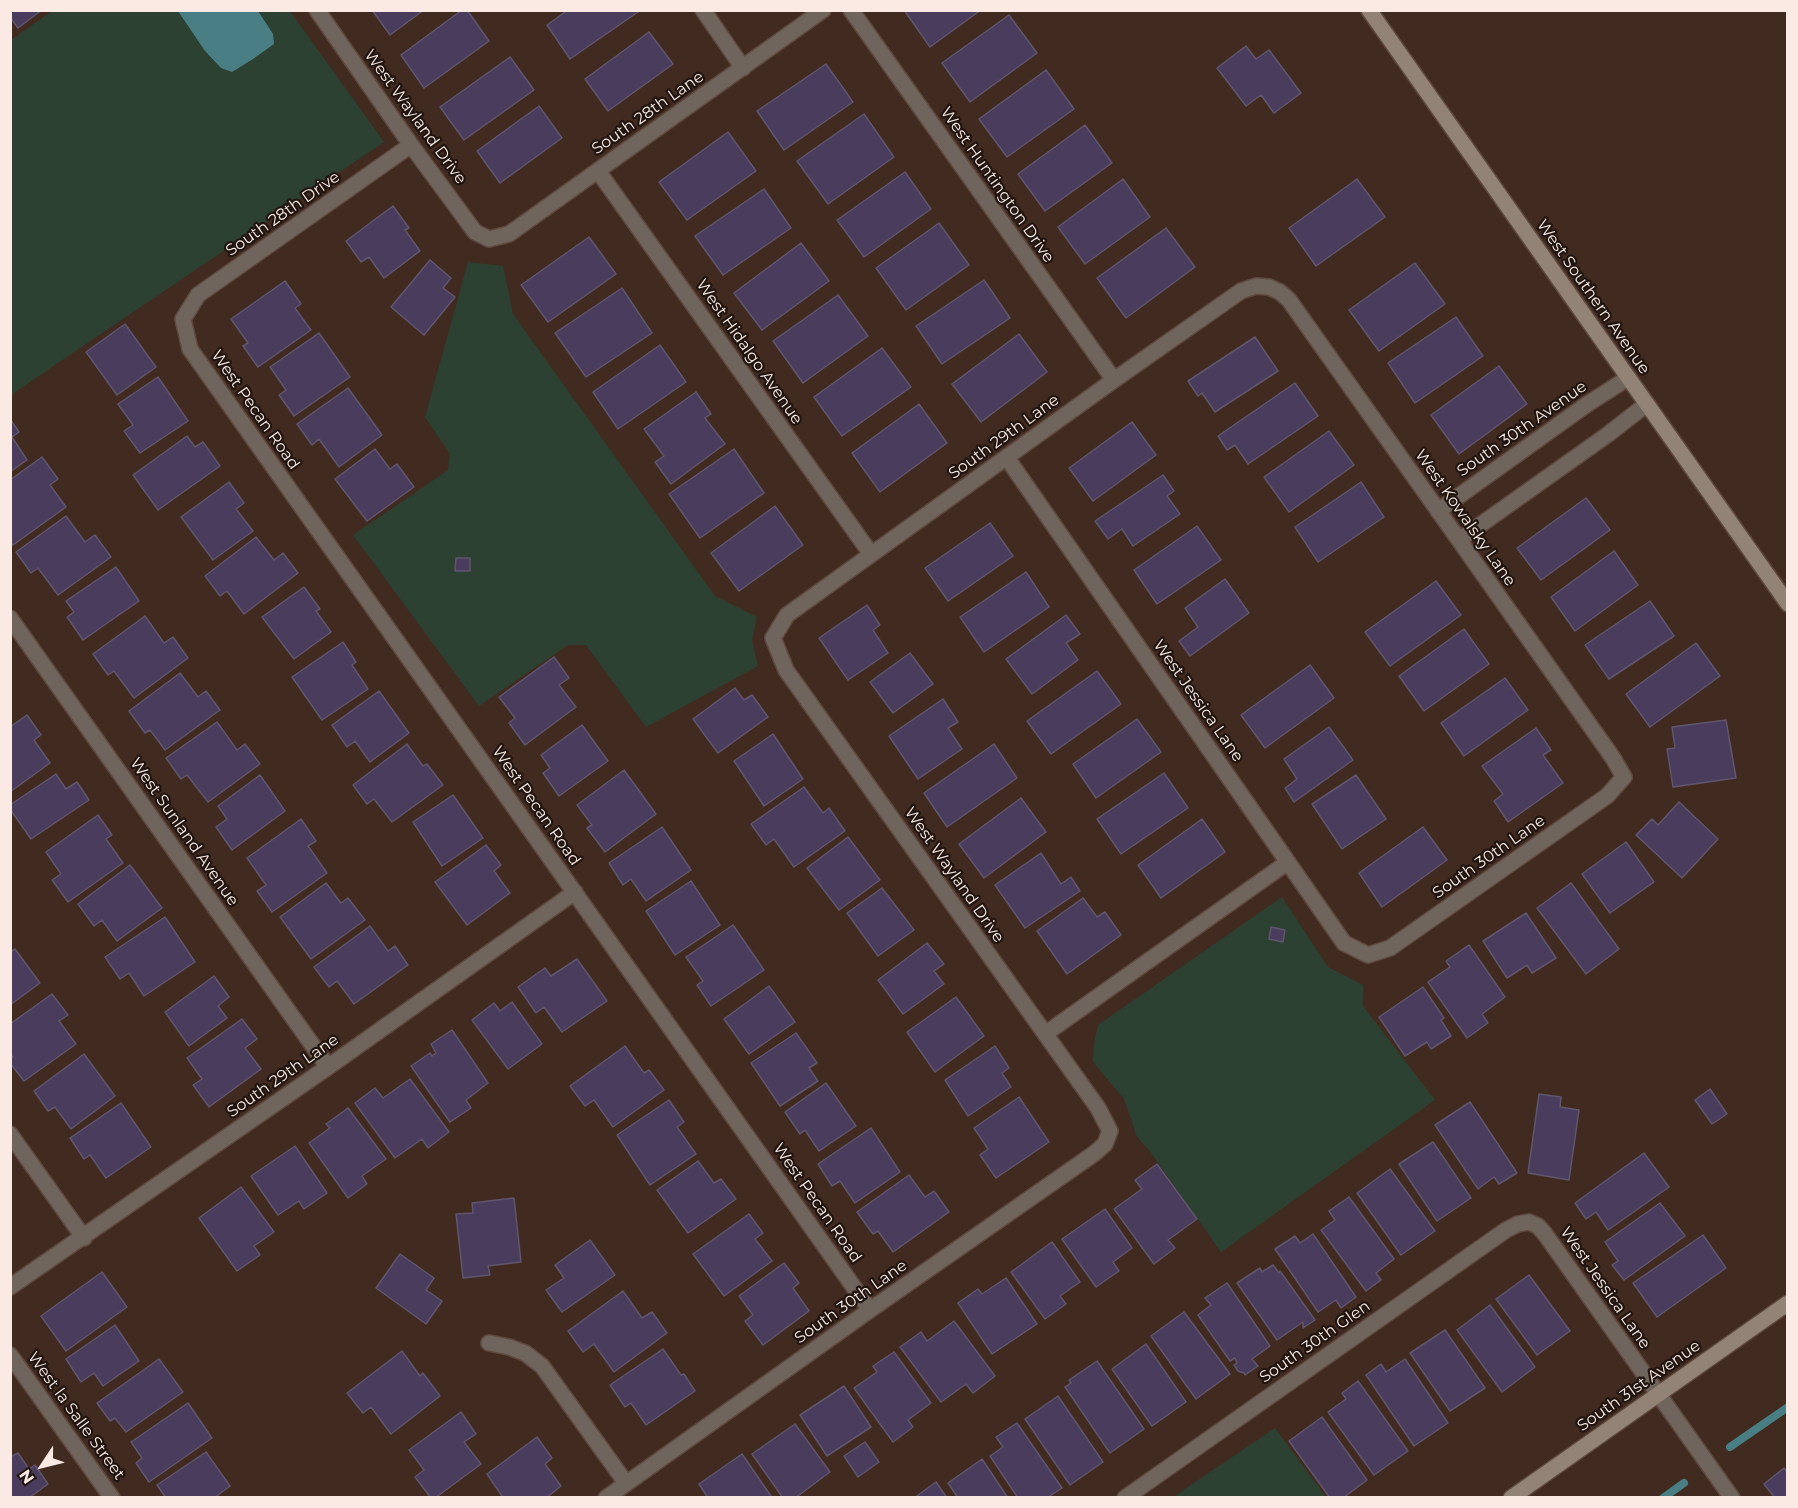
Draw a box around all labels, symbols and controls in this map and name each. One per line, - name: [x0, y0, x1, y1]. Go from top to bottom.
- street label: West Wayland Drive: [360, 46, 470, 188]
- street label: South 28th Lane: [588, 67, 708, 159]
- street label: West Huntington Drive: [936, 104, 1058, 266]
- street label: South 28th Drive: [222, 167, 344, 261]
- street label: West Southern Avenue: [1532, 216, 1654, 378]
- street label: West Hidalgo Avenue: [692, 276, 806, 428]
- street label: West Pecan Road: [207, 347, 303, 473]
- street label: South 30th Avenue: [1454, 377, 1590, 481]
- street label: South 29th Lane: [945, 390, 1063, 484]
- street label: West Kowalsky Lane: [1411, 446, 1519, 590]
- street label: West Jessica Lane: [1149, 636, 1247, 766]
- street label: West Pecan Road: [488, 743, 584, 869]
- street label: West Sunland Avenue: [126, 754, 242, 910]
- street label: West Wayland Drive: [900, 803, 1008, 947]
- street label: South 30th Lane: [1429, 811, 1549, 903]
- street label: South 29th Lane: [223, 1030, 343, 1122]
- street label: West Pecan Road: [769, 1140, 865, 1266]
- street label: West Jessica Lane: [1556, 1223, 1654, 1353]
- street label: South 30th Lane: [791, 1256, 911, 1348]
- street label: South 30th Glen: [1256, 1297, 1374, 1387]
- street label: South 31st Avenue: [1574, 1336, 1704, 1436]
- street label: West la Salle Street: [23, 1348, 129, 1484]
- north arrow: [12, 1436, 72, 1496]
- text: N: [15, 1466, 38, 1487]

